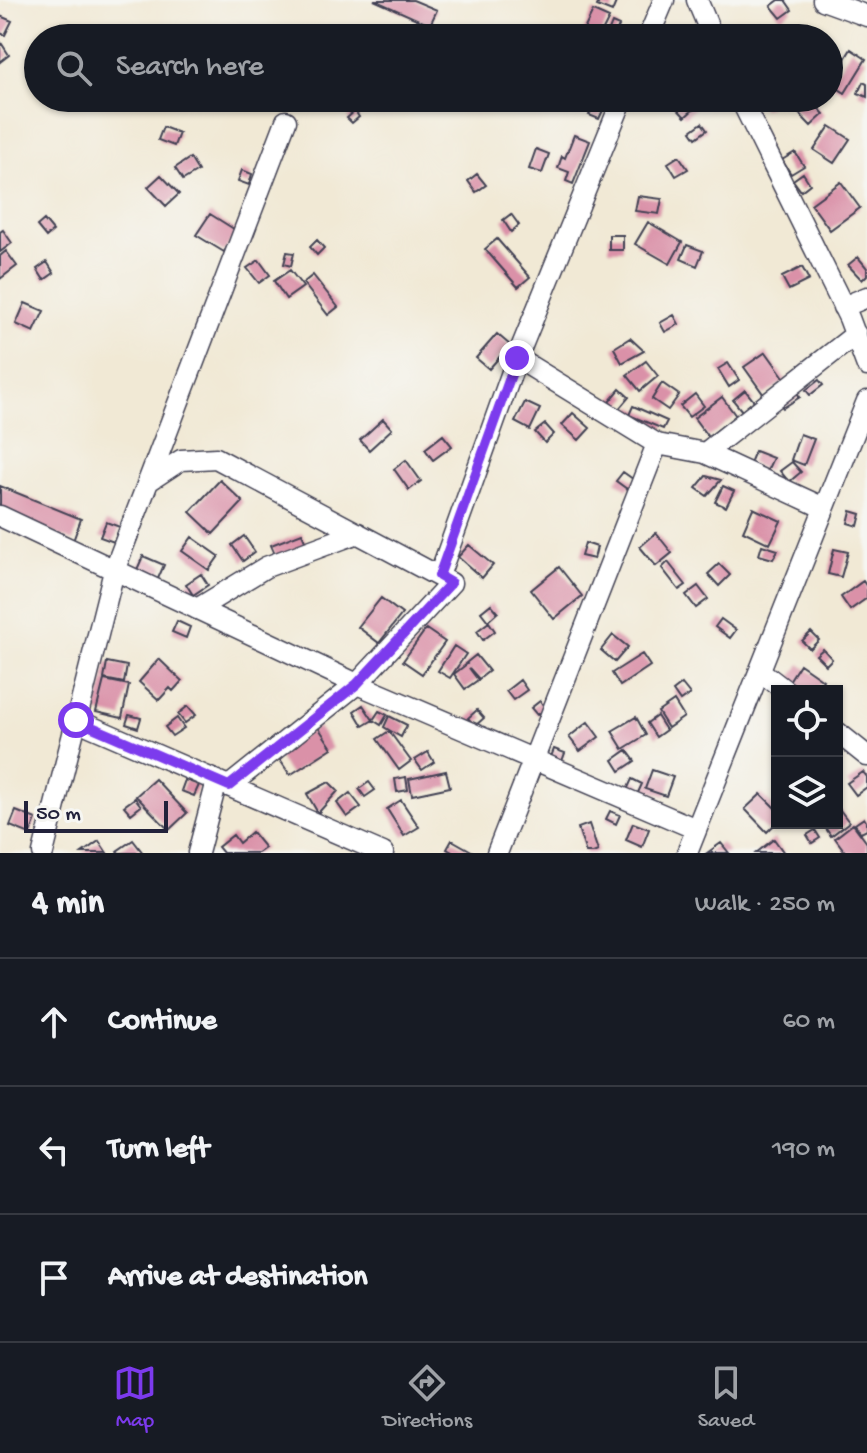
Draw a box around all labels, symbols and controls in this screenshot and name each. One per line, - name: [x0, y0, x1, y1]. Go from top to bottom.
- search box: [24, 24, 843, 112]
- icon: search: [52, 46, 96, 90]
- text: Search here: [116, 51, 264, 86]
- route end: [499, 340, 535, 376]
- map controls: [771, 685, 843, 829]
- button: locate: [771, 685, 843, 757]
- route start: [58, 702, 94, 738]
- button: layers: [771, 757, 843, 829]
- scale bar: [24, 797, 168, 833]
- text: 50 m: [36, 802, 81, 828]
- text: 4 min: [32, 885, 104, 925]
- text: Walk · 250 m: [695, 890, 835, 921]
- icon: ahead: [32, 1000, 76, 1044]
- text: Continue: [108, 1005, 217, 1040]
- text: 60 m: [782, 1007, 835, 1038]
- icon: left: [32, 1128, 76, 1172]
- text: Turn left: [108, 1133, 209, 1168]
- text: 190 m: [772, 1135, 835, 1166]
- icon: arrive: [32, 1256, 76, 1300]
- text: Arrive at destination: [108, 1261, 368, 1296]
- tab: Map: [113, 1361, 157, 1435]
- tab: Directions: [383, 1361, 472, 1435]
- tab: Saved: [698, 1361, 754, 1435]

